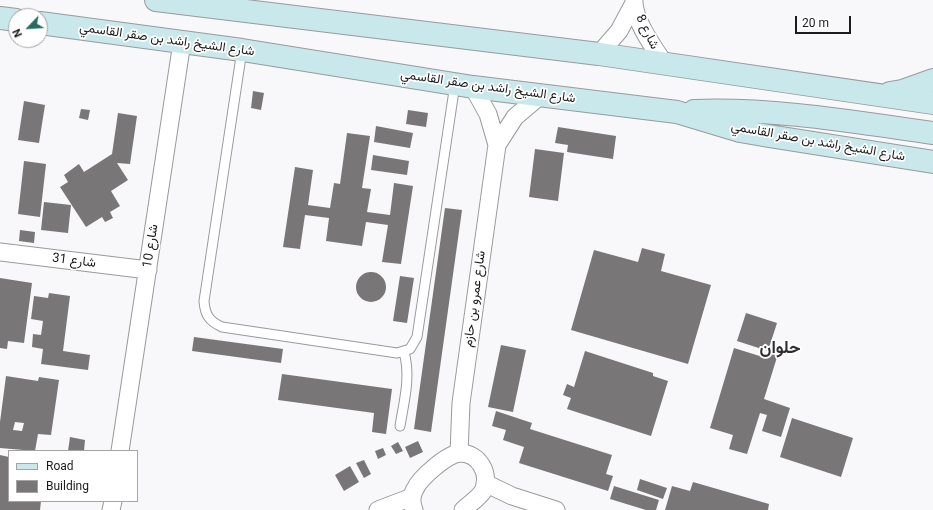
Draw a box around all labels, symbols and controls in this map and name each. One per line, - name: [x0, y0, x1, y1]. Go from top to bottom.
- north arrow: [8, 8, 48, 48]
- scale bar: [797, 8, 853, 34]
- street label: شارع 8: [632, 12, 662, 52]
- text: 20 m: [802, 16, 829, 30]
- street label: شارع الشيخ راشد بن صقر القاسمي: [78, 20, 256, 60]
- text: N: [10, 27, 25, 39]
- street label: شارع الشيخ راشد بن صقر القاسمي: [399, 67, 577, 107]
- street label: شارع الشيخ راشد بن صقر القاسمي: [730, 119, 906, 165]
- street label: شارع 10: [140, 223, 162, 269]
- street label: شارع عمرو بن حازم: [461, 250, 489, 348]
- street label: شارع 31: [51, 251, 97, 271]
- district label: حلوان: [760, 339, 800, 359]
- legend: [8, 450, 138, 502]
- text: Road: [46, 459, 74, 473]
- text: Building: [46, 479, 89, 493]

